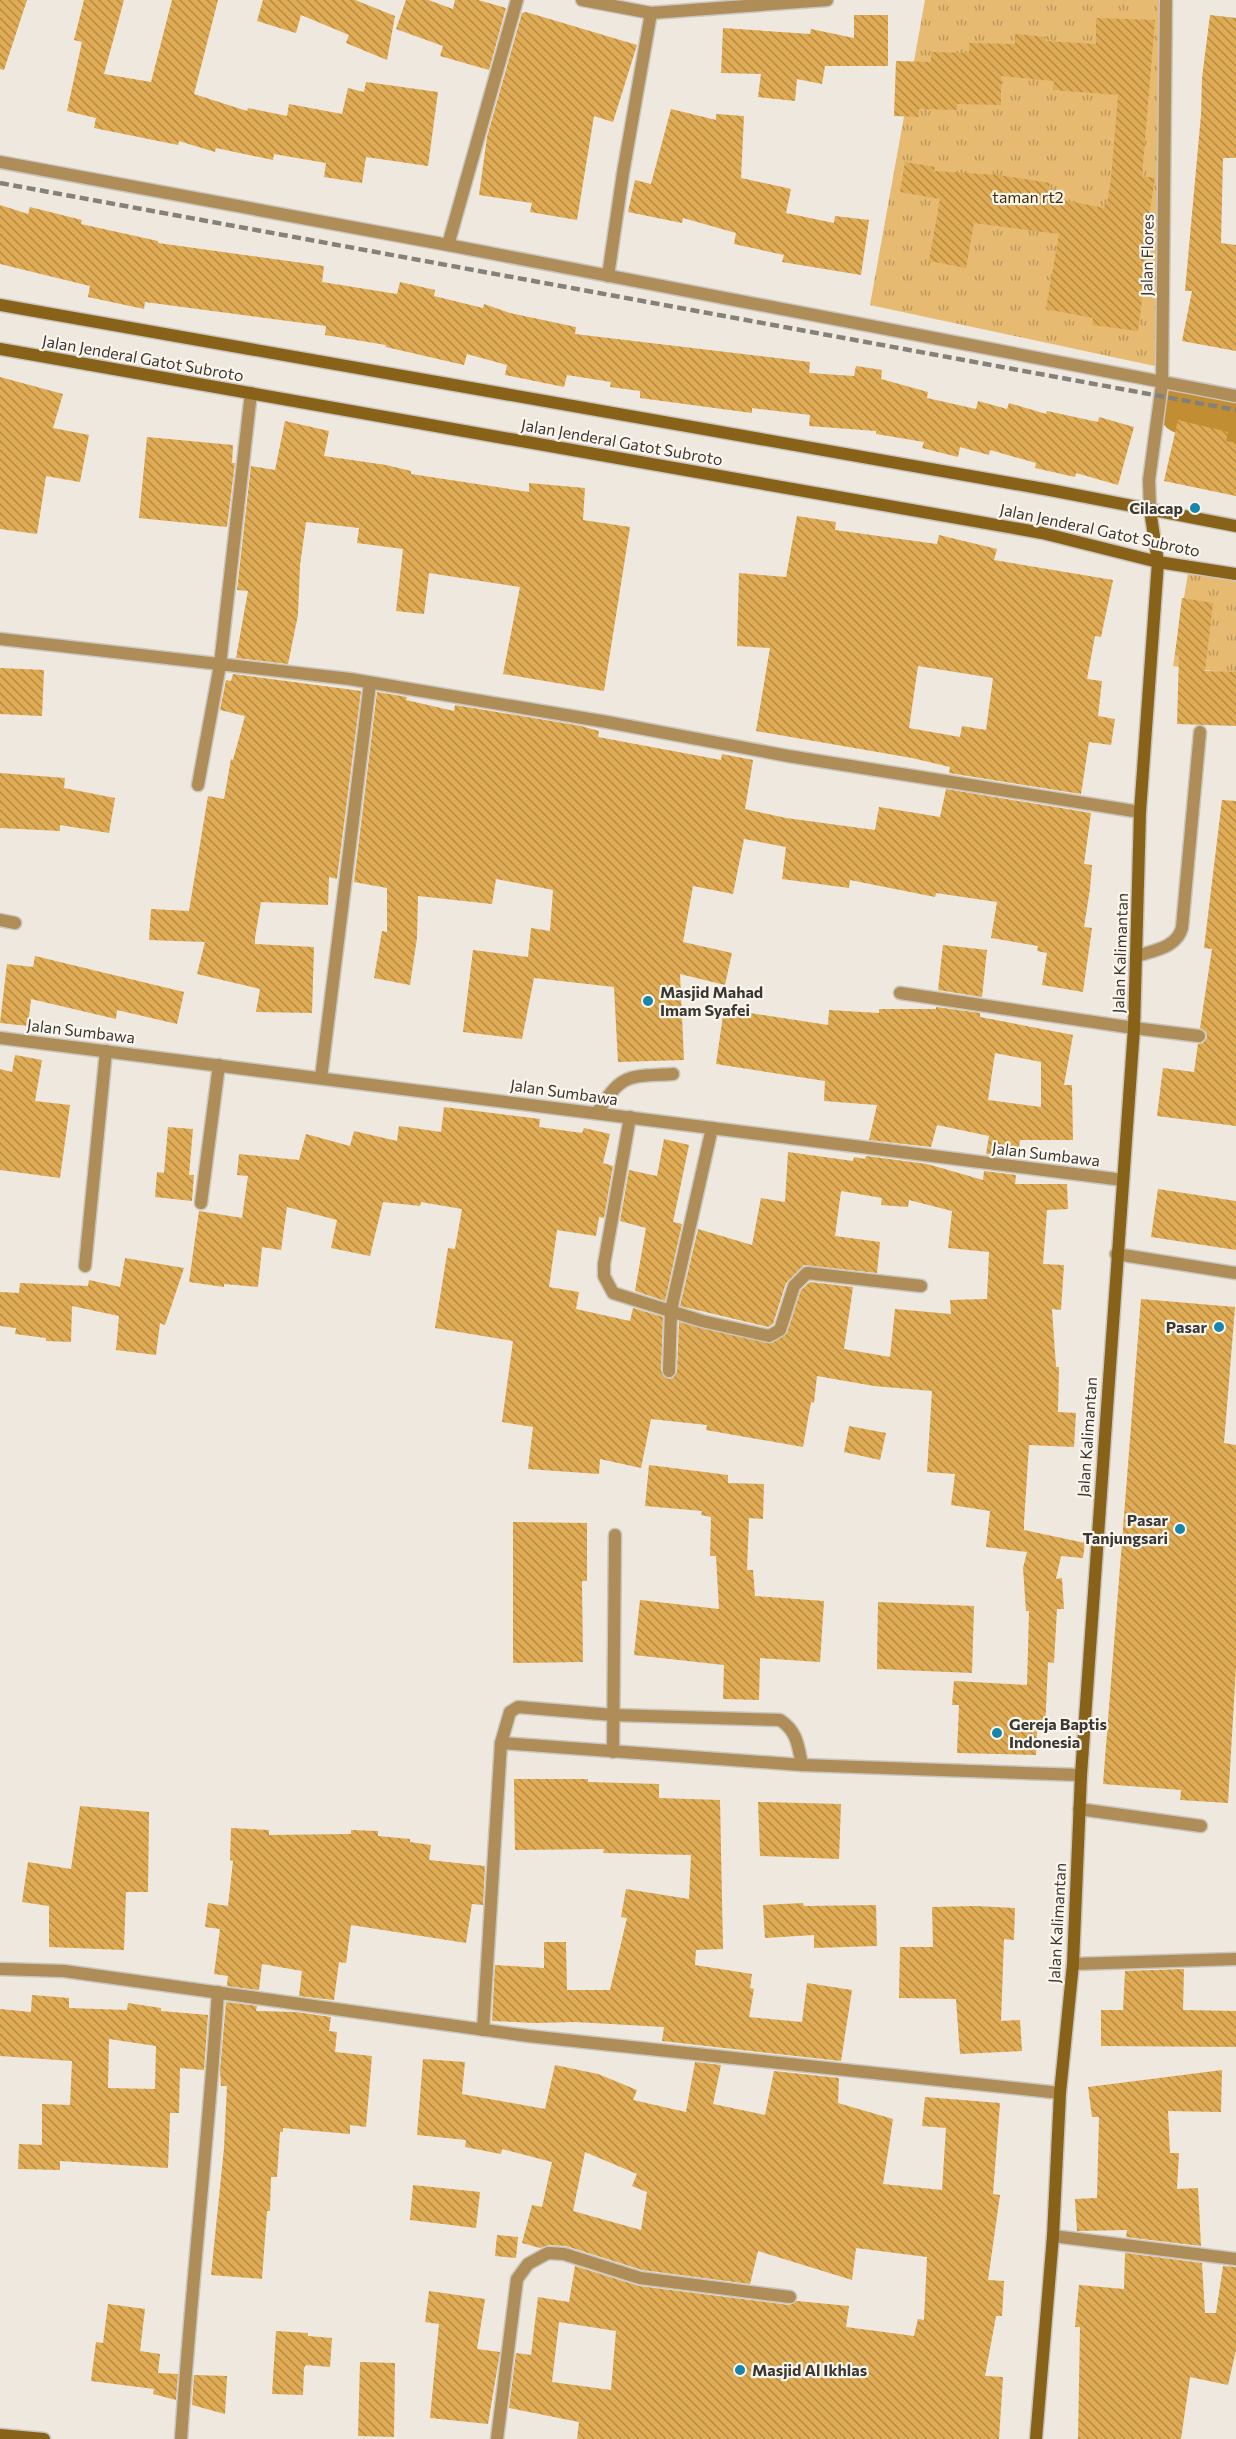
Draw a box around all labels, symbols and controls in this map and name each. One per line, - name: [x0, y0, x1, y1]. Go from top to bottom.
- park label: taman rt2: [992, 187, 1064, 206]
- street label: Jalan Flores: [1136, 214, 1157, 296]
- street label: Jalan Jenderal Gatot Subroto: [41, 330, 245, 385]
- street label: Jalan Jenderal Gatot Subroto: [520, 414, 724, 469]
- place label: Cilacap: [1129, 498, 1183, 517]
- street label: Jalan Jenderal Gatot Subroto: [998, 499, 1202, 560]
- marker: Cilacap: [1188, 501, 1202, 515]
- street label: Jalan Kalimantan: [1108, 892, 1131, 1014]
- place label: Masjid Mahad Imam Syafei: [660, 982, 763, 1019]
- marker: Masjid Mahad Imam Syafei: [641, 994, 655, 1008]
- street label: Jalan Sumbawa: [26, 1014, 136, 1047]
- street label: Jalan Sumbawa: [509, 1075, 619, 1108]
- street label: Jalan Sumbawa: [991, 1137, 1101, 1170]
- place label: Pasar: [1166, 1317, 1207, 1336]
- marker: Pasar: [1212, 1320, 1226, 1334]
- street label: Jalan Kalimantan: [1073, 1376, 1100, 1498]
- place label: Pasar Tanjungsari: [1083, 1510, 1168, 1547]
- marker: Pasar Tanjungsari: [1173, 1522, 1187, 1536]
- place label: Gereja Baptis Indonesia: [1009, 1714, 1107, 1751]
- marker: Gereja Baptis Indonesia: [990, 1726, 1004, 1740]
- street label: Jalan Kalimantan: [1044, 1862, 1069, 1984]
- place label: Masjid Al Ikhlas: [752, 2360, 867, 2379]
- marker: Masjid Al Ikhlas: [733, 2363, 747, 2377]

